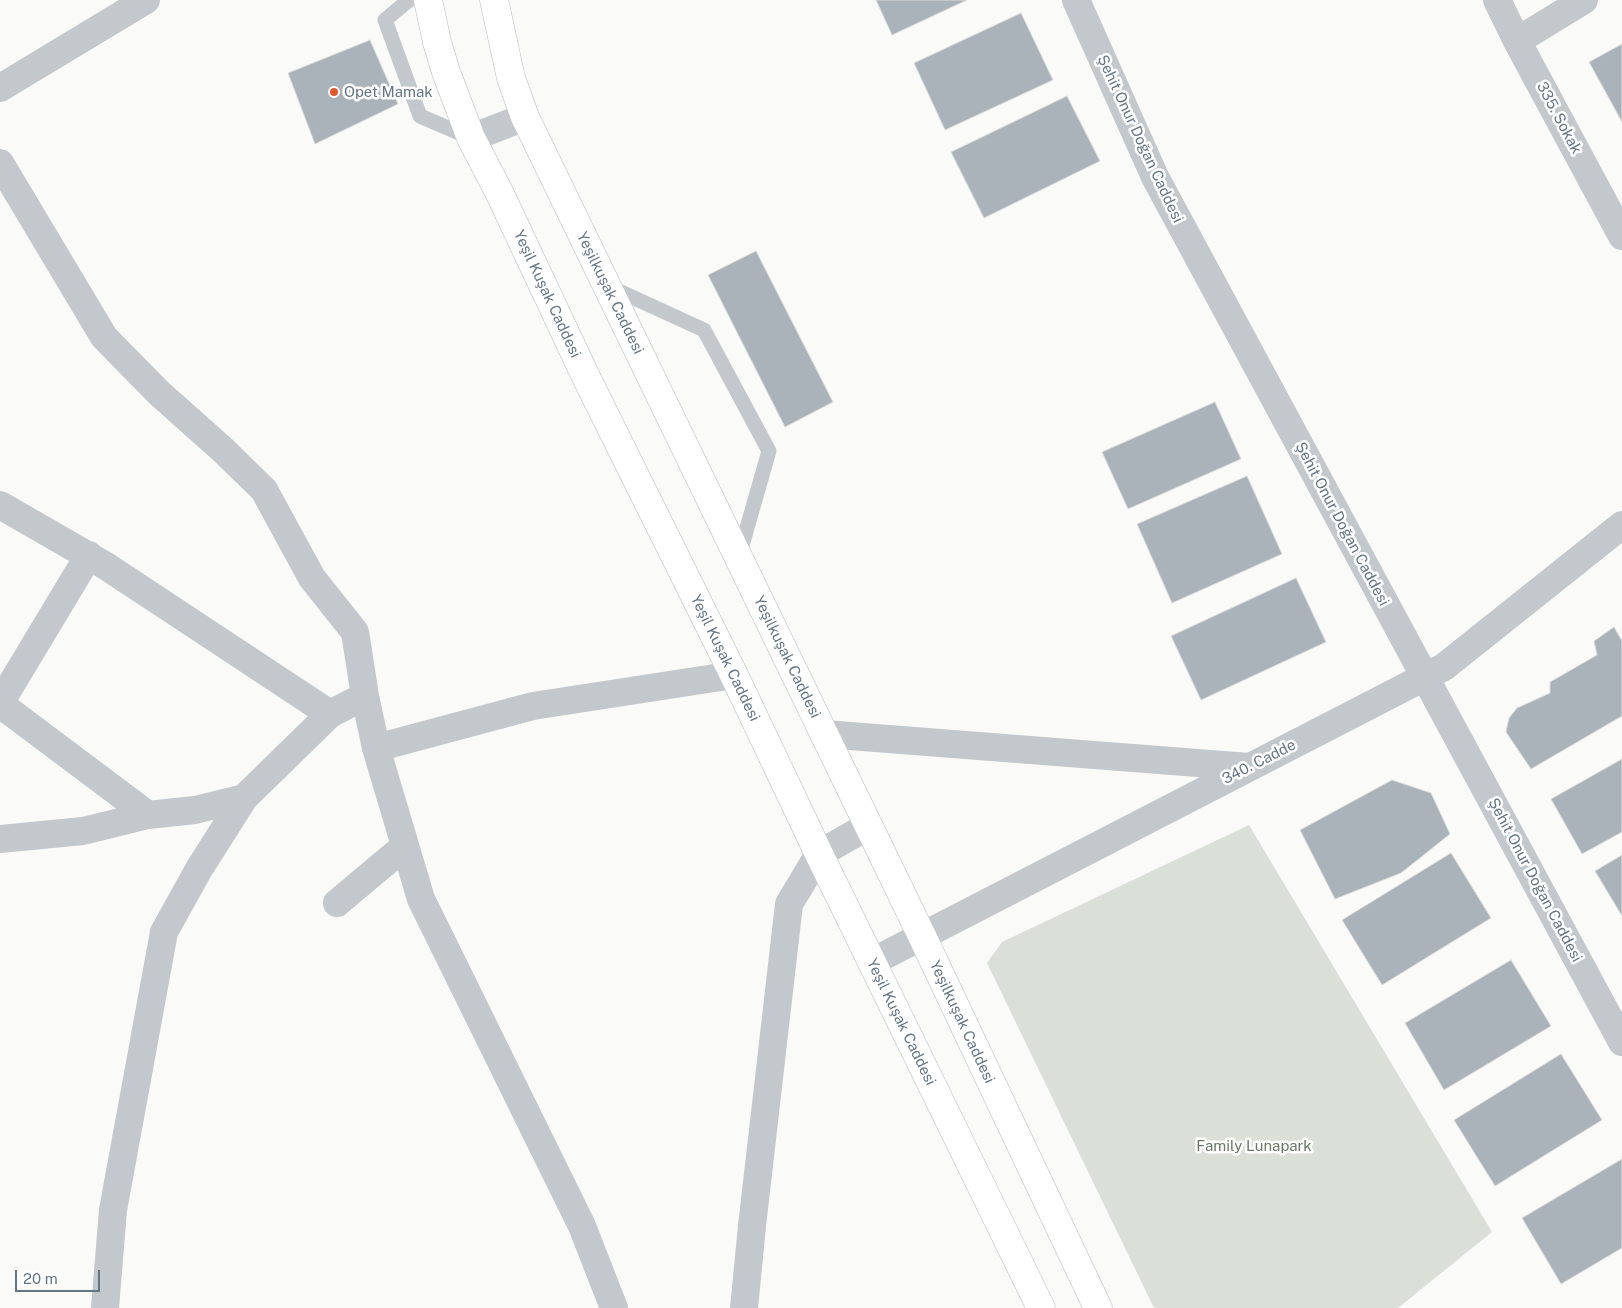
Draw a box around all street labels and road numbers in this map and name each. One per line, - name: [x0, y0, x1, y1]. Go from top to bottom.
- street label: Şehit Onur Doğan Caddesi: [1093, 52, 1187, 226]
- street label: 335. Sokak: [1533, 79, 1585, 157]
- street label: Yeşil Kuşak Caddesi: [510, 227, 584, 361]
- street label: Yeşilkuşak Caddesi: [573, 229, 647, 357]
- street label: Şehit Onur Doğan Caddesi: [1291, 439, 1393, 609]
- street label: Yeşil Kuşak Caddesi: [686, 592, 764, 724]
- street label: Yeşilkuşak Caddesi: [750, 593, 824, 721]
- street label: 340. Cadde: [1219, 736, 1299, 788]
- street label: Şehit Onur Doğan Caddesi: [1484, 795, 1586, 965]
- street label: Yeşil Kuşak Caddesi: [862, 956, 940, 1088]
- street label: Yeşilkuşak Caddesi: [926, 958, 998, 1086]

